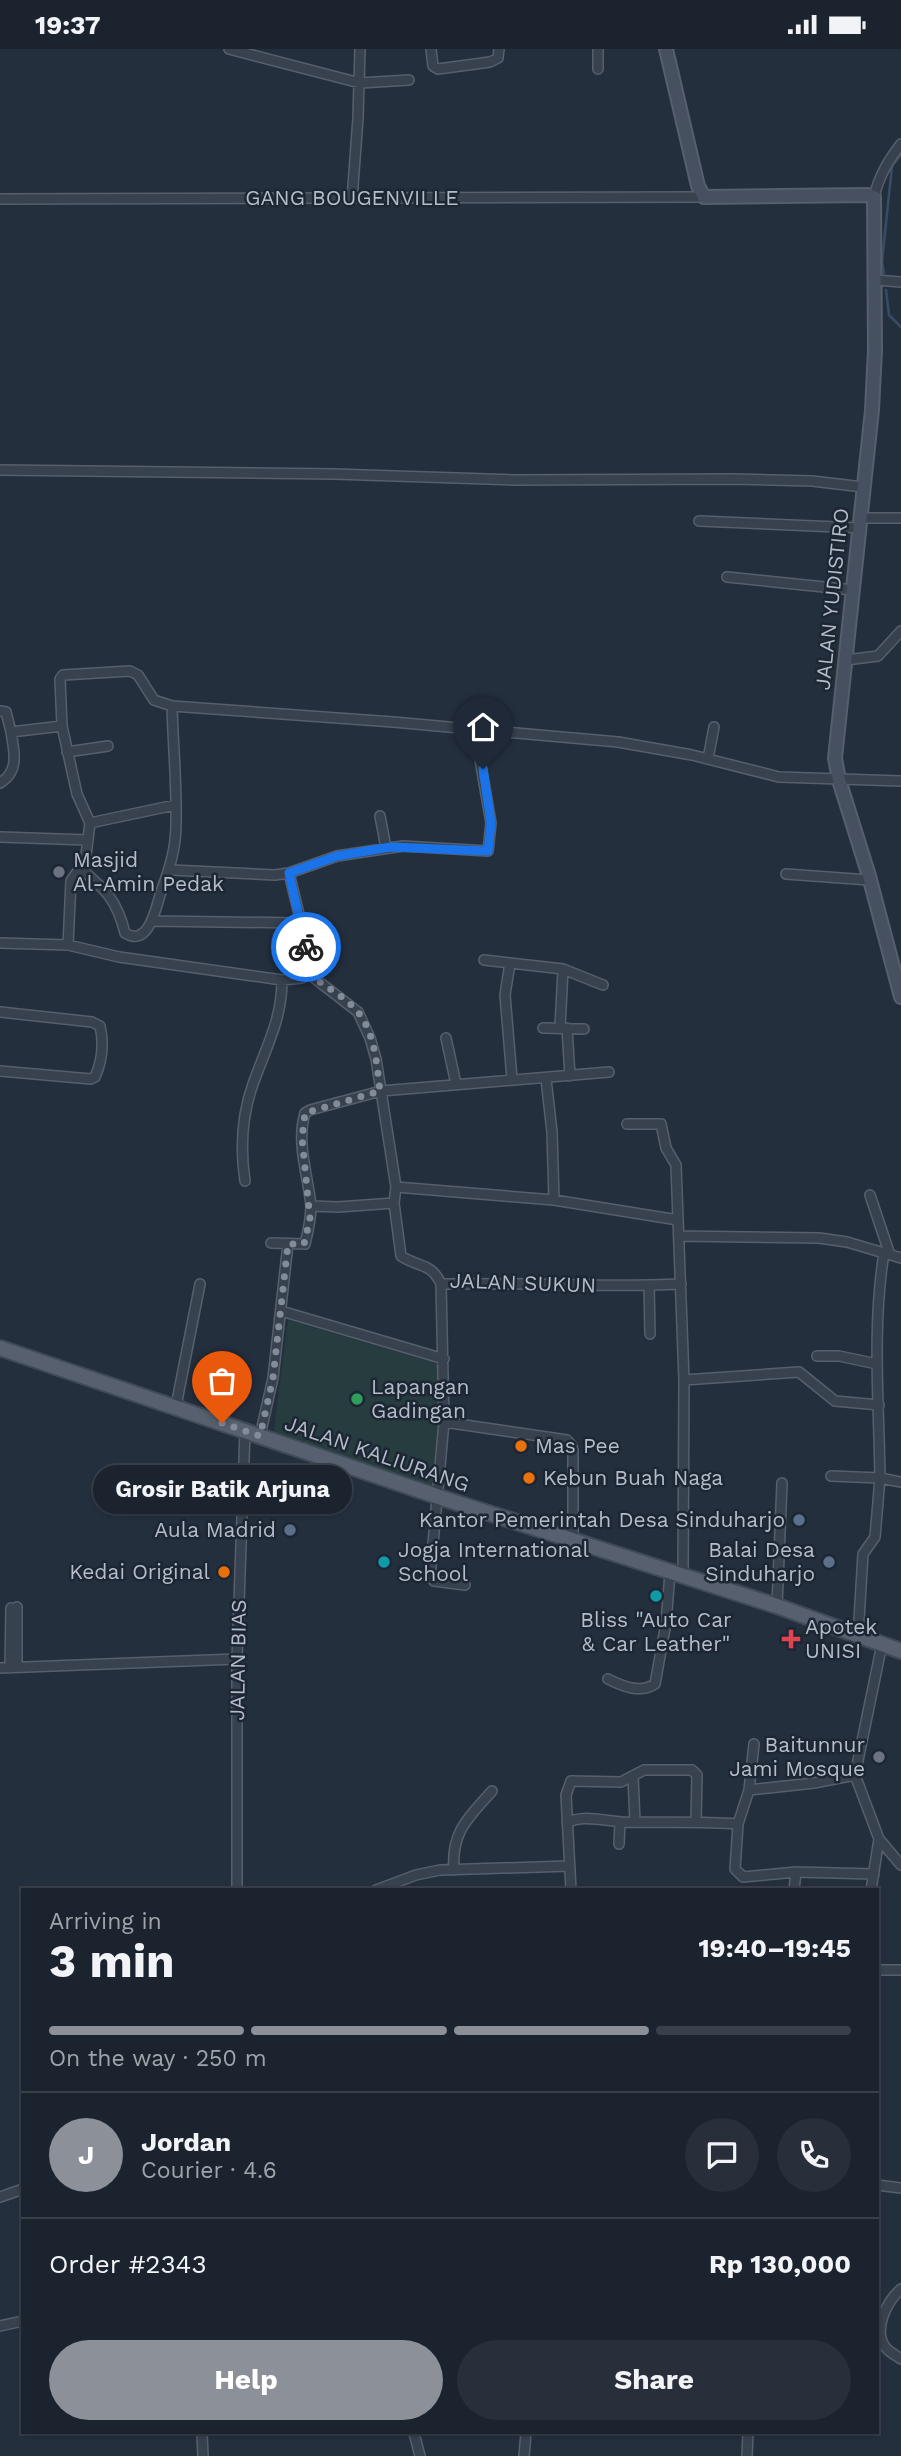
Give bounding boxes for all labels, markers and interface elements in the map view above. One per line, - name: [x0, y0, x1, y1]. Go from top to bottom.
- text: 19:37: [35, 10, 101, 40]
- street label: GANG BOUGENVILLE: [245, 185, 459, 210]
- street label: JALAN YUDISTIRO: [810, 507, 853, 691]
- pin: [453, 697, 513, 769]
- icon: home: [464, 708, 502, 746]
- place label: Masjid Al-Amin Pedak: [73, 847, 224, 896]
- marker: Masjid Al-Amin Pedak: [51, 864, 67, 880]
- courier: [271, 912, 341, 982]
- icon: bike: [287, 928, 325, 966]
- street label: JALAN SUKUN: [449, 1267, 597, 1298]
- pin: [192, 1351, 252, 1423]
- icon: bag: [203, 1362, 241, 1400]
- place label: Lapangan Gadingan: [371, 1374, 470, 1423]
- marker: Lapangan Gadingan: [349, 1391, 365, 1407]
- street label: JALAN KALIURANG: [281, 1410, 473, 1497]
- place label: Mas Pee: [535, 1433, 620, 1458]
- marker: Mas Pee: [513, 1438, 529, 1454]
- callout: Grosir Batik Arjuna: [92, 1465, 352, 1514]
- place label: Kebun Buah Naga: [543, 1465, 723, 1490]
- marker: Kebun Buah Naga: [521, 1470, 537, 1486]
- text: Grosir Batik Arjuna: [115, 1476, 330, 1503]
- place label: Kantor Pemerintah Desa Sinduharjo: [419, 1507, 785, 1532]
- marker: Kantor Pemerintah Desa Sinduharjo: [791, 1512, 807, 1528]
- place label: Aula Madrid: [154, 1517, 276, 1542]
- marker: Aula Madrid: [282, 1522, 298, 1538]
- place label: Jogja International School: [398, 1537, 589, 1586]
- place label: Balai Desa Sinduharjo: [705, 1537, 815, 1586]
- marker: Jogja International School: [376, 1554, 392, 1570]
- marker: Balai Desa Sinduharjo: [821, 1554, 837, 1570]
- place label: Kedai Original: [69, 1559, 211, 1584]
- marker: Kedai Original: [216, 1564, 232, 1580]
- marker: Bliss "Auto Car & Car Leather": [648, 1588, 664, 1604]
- street label: JALAN BIAS: [224, 1599, 251, 1721]
- place label: Bliss "Auto Car & Car Leather": [580, 1607, 732, 1656]
- place label: Apotek UNISI: [805, 1614, 877, 1663]
- marker: Apotek UNISI: [783, 1631, 799, 1647]
- place label: Baitunnur Jami Mosque: [729, 1732, 865, 1781]
- marker: Baitunnur Jami Mosque: [871, 1749, 887, 1765]
- text: Arriving in: [49, 1908, 162, 1935]
- text: 19:40–19:45: [698, 1933, 851, 1963]
- text: 3 min: [49, 1934, 175, 1988]
- text: On the way · 250 m: [49, 2045, 267, 2072]
- button: chat: [685, 2118, 759, 2192]
- button: phone: [777, 2118, 851, 2192]
- text: Jordan: [141, 2127, 231, 2157]
- text: J: [78, 2140, 94, 2170]
- text: Courier · 4.6: [141, 2157, 277, 2184]
- text: Order #2343: [49, 2249, 207, 2279]
- text: Rp 130,000: [709, 2249, 851, 2279]
- button: Help: [49, 2340, 443, 2420]
- button: Share: [457, 2340, 851, 2420]

